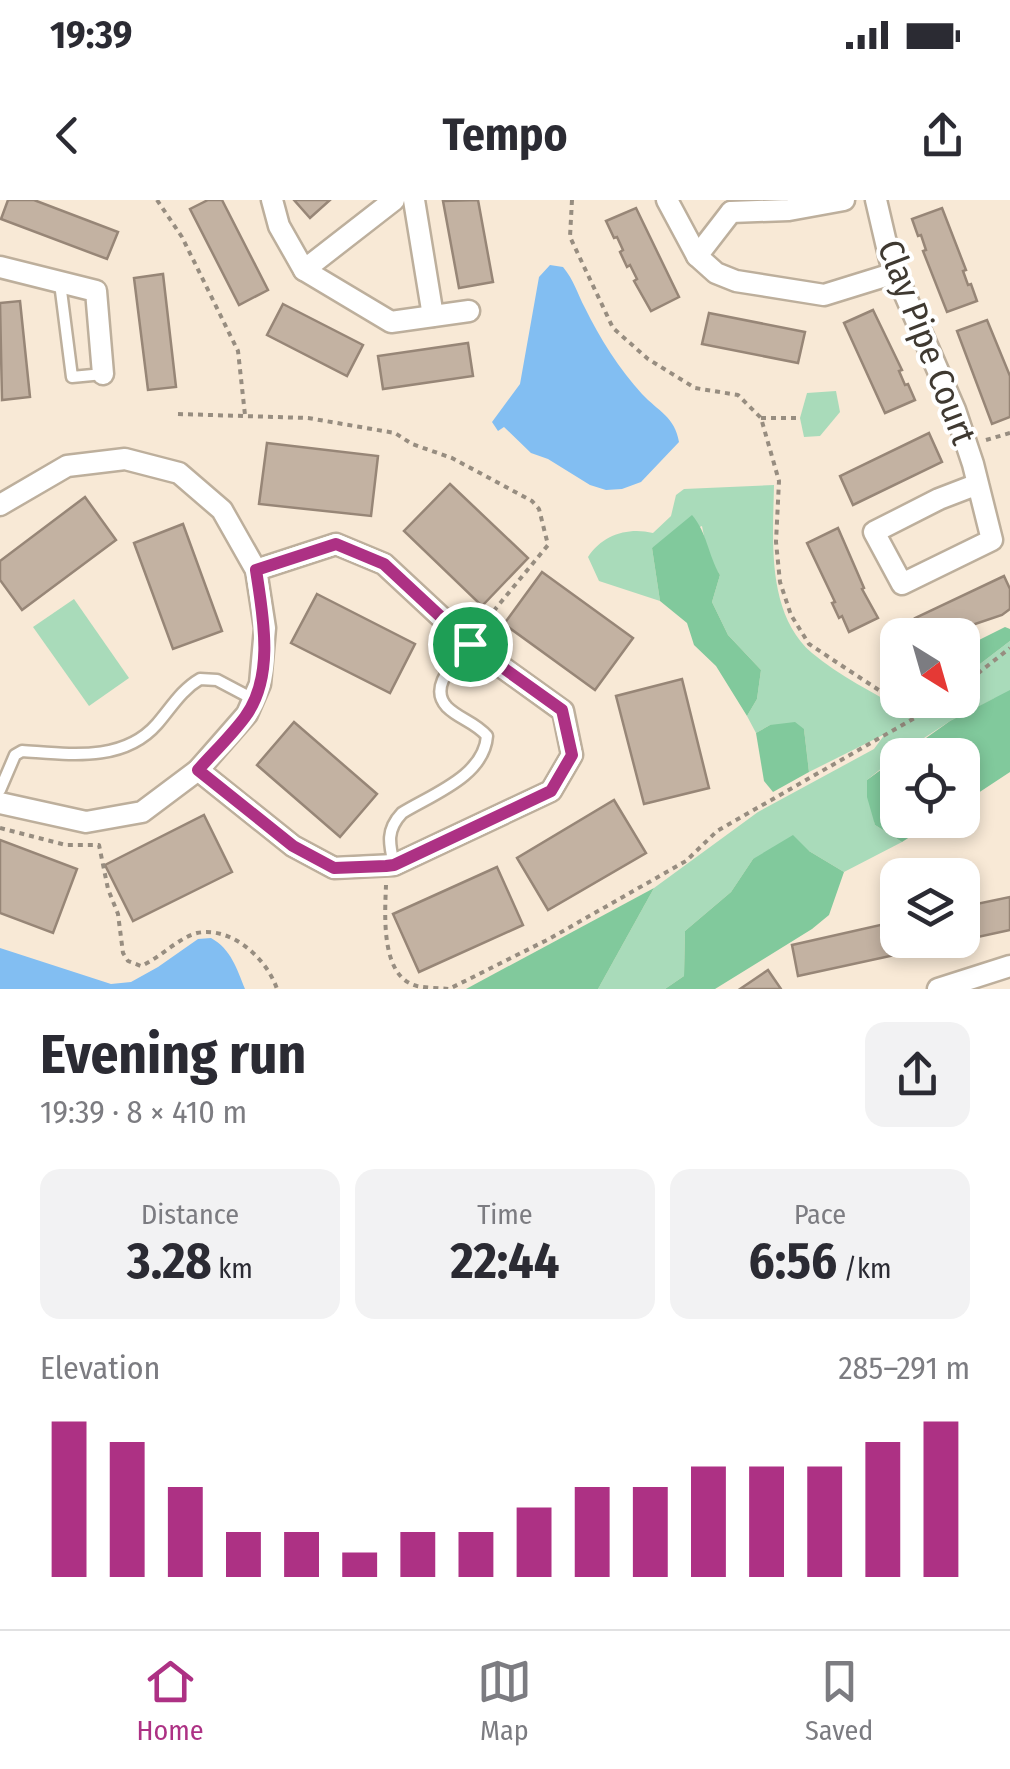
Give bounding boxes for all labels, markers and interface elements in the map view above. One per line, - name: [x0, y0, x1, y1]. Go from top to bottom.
- text: 19:39: [50, 12, 132, 58]
- icon: back: [40, 108, 95, 163]
- text: Tempo: [442, 108, 568, 162]
- icon: share: [915, 108, 970, 163]
- street label: Clay Pipe Court: [869, 234, 985, 451]
- pin: [428, 602, 513, 687]
- icon: arrive: [443, 617, 498, 672]
- north arrow: [880, 618, 980, 718]
- map controls: [880, 618, 980, 958]
- button: locate: [880, 738, 980, 838]
- button: layers: [880, 858, 980, 958]
- text: Evening run: [40, 1022, 306, 1088]
- button: share: [865, 1022, 970, 1127]
- text: 19:39 · 8 × 410 m: [40, 1093, 247, 1131]
- text: Distance: [141, 1198, 239, 1231]
- text: Time: [477, 1198, 533, 1231]
- text: Pace: [794, 1198, 846, 1231]
- text: 3.28: [127, 1231, 212, 1291]
- text: 22:44: [451, 1231, 559, 1291]
- text: 6:56: [749, 1231, 837, 1291]
- text: km: [212, 1252, 253, 1285]
- text: /km: [837, 1252, 891, 1285]
- text: Elevation: [40, 1349, 160, 1387]
- text: 285–291 m: [839, 1349, 970, 1387]
- tab: Home: [137, 1654, 204, 1747]
- tab: Map: [477, 1654, 532, 1747]
- tab: Saved: [805, 1654, 873, 1747]

